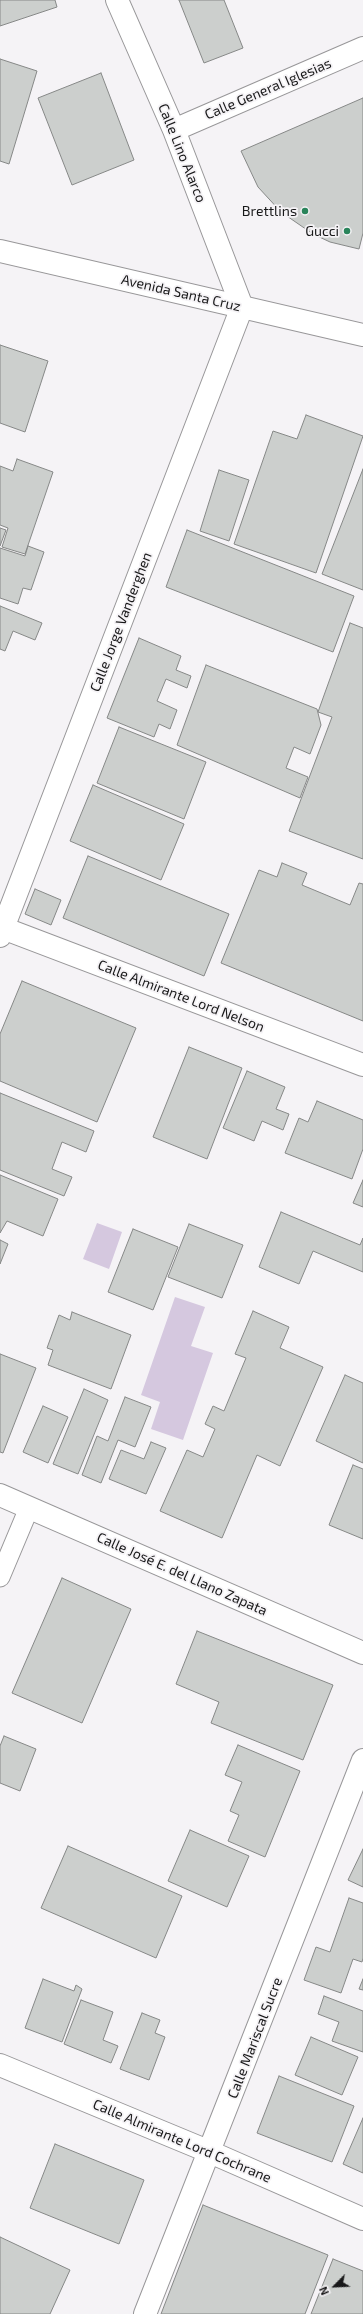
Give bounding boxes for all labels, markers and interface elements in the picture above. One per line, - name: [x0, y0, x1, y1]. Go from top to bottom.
- street label: Calle General Iglesias: [202, 55, 334, 123]
- street label: Calle Lino Alarco: [155, 101, 209, 205]
- place label: Brettlins: [242, 203, 297, 219]
- marker: Brettlins: [300, 206, 310, 216]
- place label: Gucci: [305, 223, 339, 239]
- marker: Gucci: [342, 226, 352, 236]
- street label: Avenida Santa Cruz: [120, 271, 242, 315]
- street label: Calle Jorge Vanderghen: [87, 550, 155, 694]
- street label: Calle Almirante Lord Nelson: [95, 956, 267, 1036]
- street label: Calle José E. del Llano Zapata: [94, 1529, 270, 1619]
- street label: Calle Mariscal Sucre: [224, 1975, 286, 2101]
- street label: Calle Almirante Lord Cochrane: [90, 2096, 274, 2186]
- north arrow: [315, 2266, 355, 2306]
- text: N: [316, 2285, 331, 2297]

